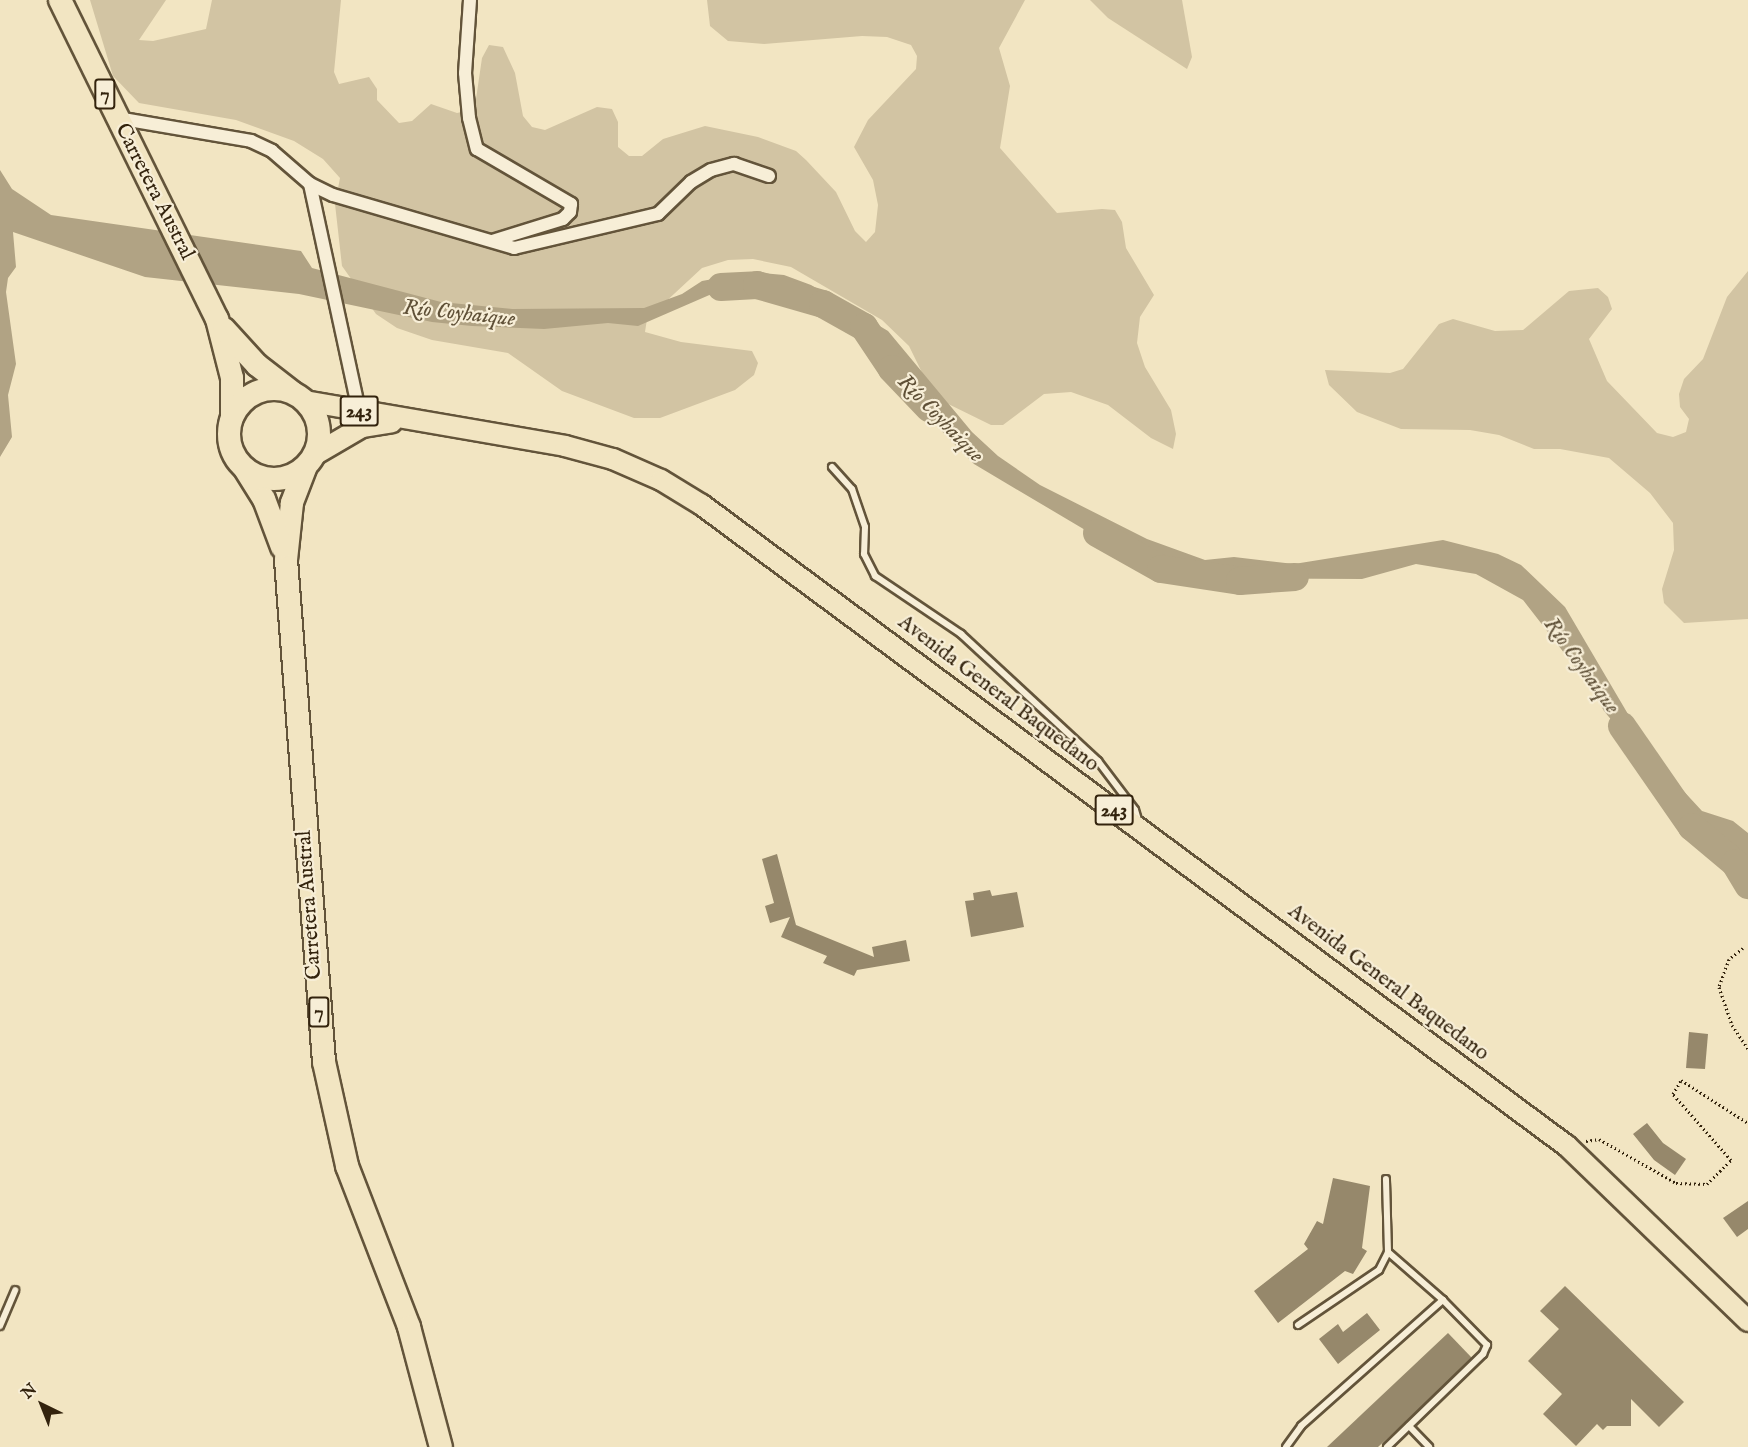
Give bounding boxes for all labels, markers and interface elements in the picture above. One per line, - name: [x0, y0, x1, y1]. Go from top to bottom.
- road number: 7: [93, 77, 117, 111]
- street label: Carretera Austral: [109, 120, 199, 264]
- water label: Río Coyhaique: [402, 295, 516, 333]
- water label: Río Coyhaique: [891, 369, 989, 469]
- road number: 243: [340, 394, 378, 428]
- street label: Avenida General Baquedano: [893, 610, 1103, 778]
- water label: Río Coyhaique: [1537, 613, 1625, 719]
- road number: 243: [1094, 793, 1134, 827]
- street label: Carretera Austral: [292, 830, 328, 980]
- street label: Avenida General Baquedano: [1283, 899, 1493, 1067]
- road number: 7: [307, 995, 331, 1029]
- north arrow: [12, 1375, 72, 1435]
- text: N: [18, 1380, 42, 1404]

